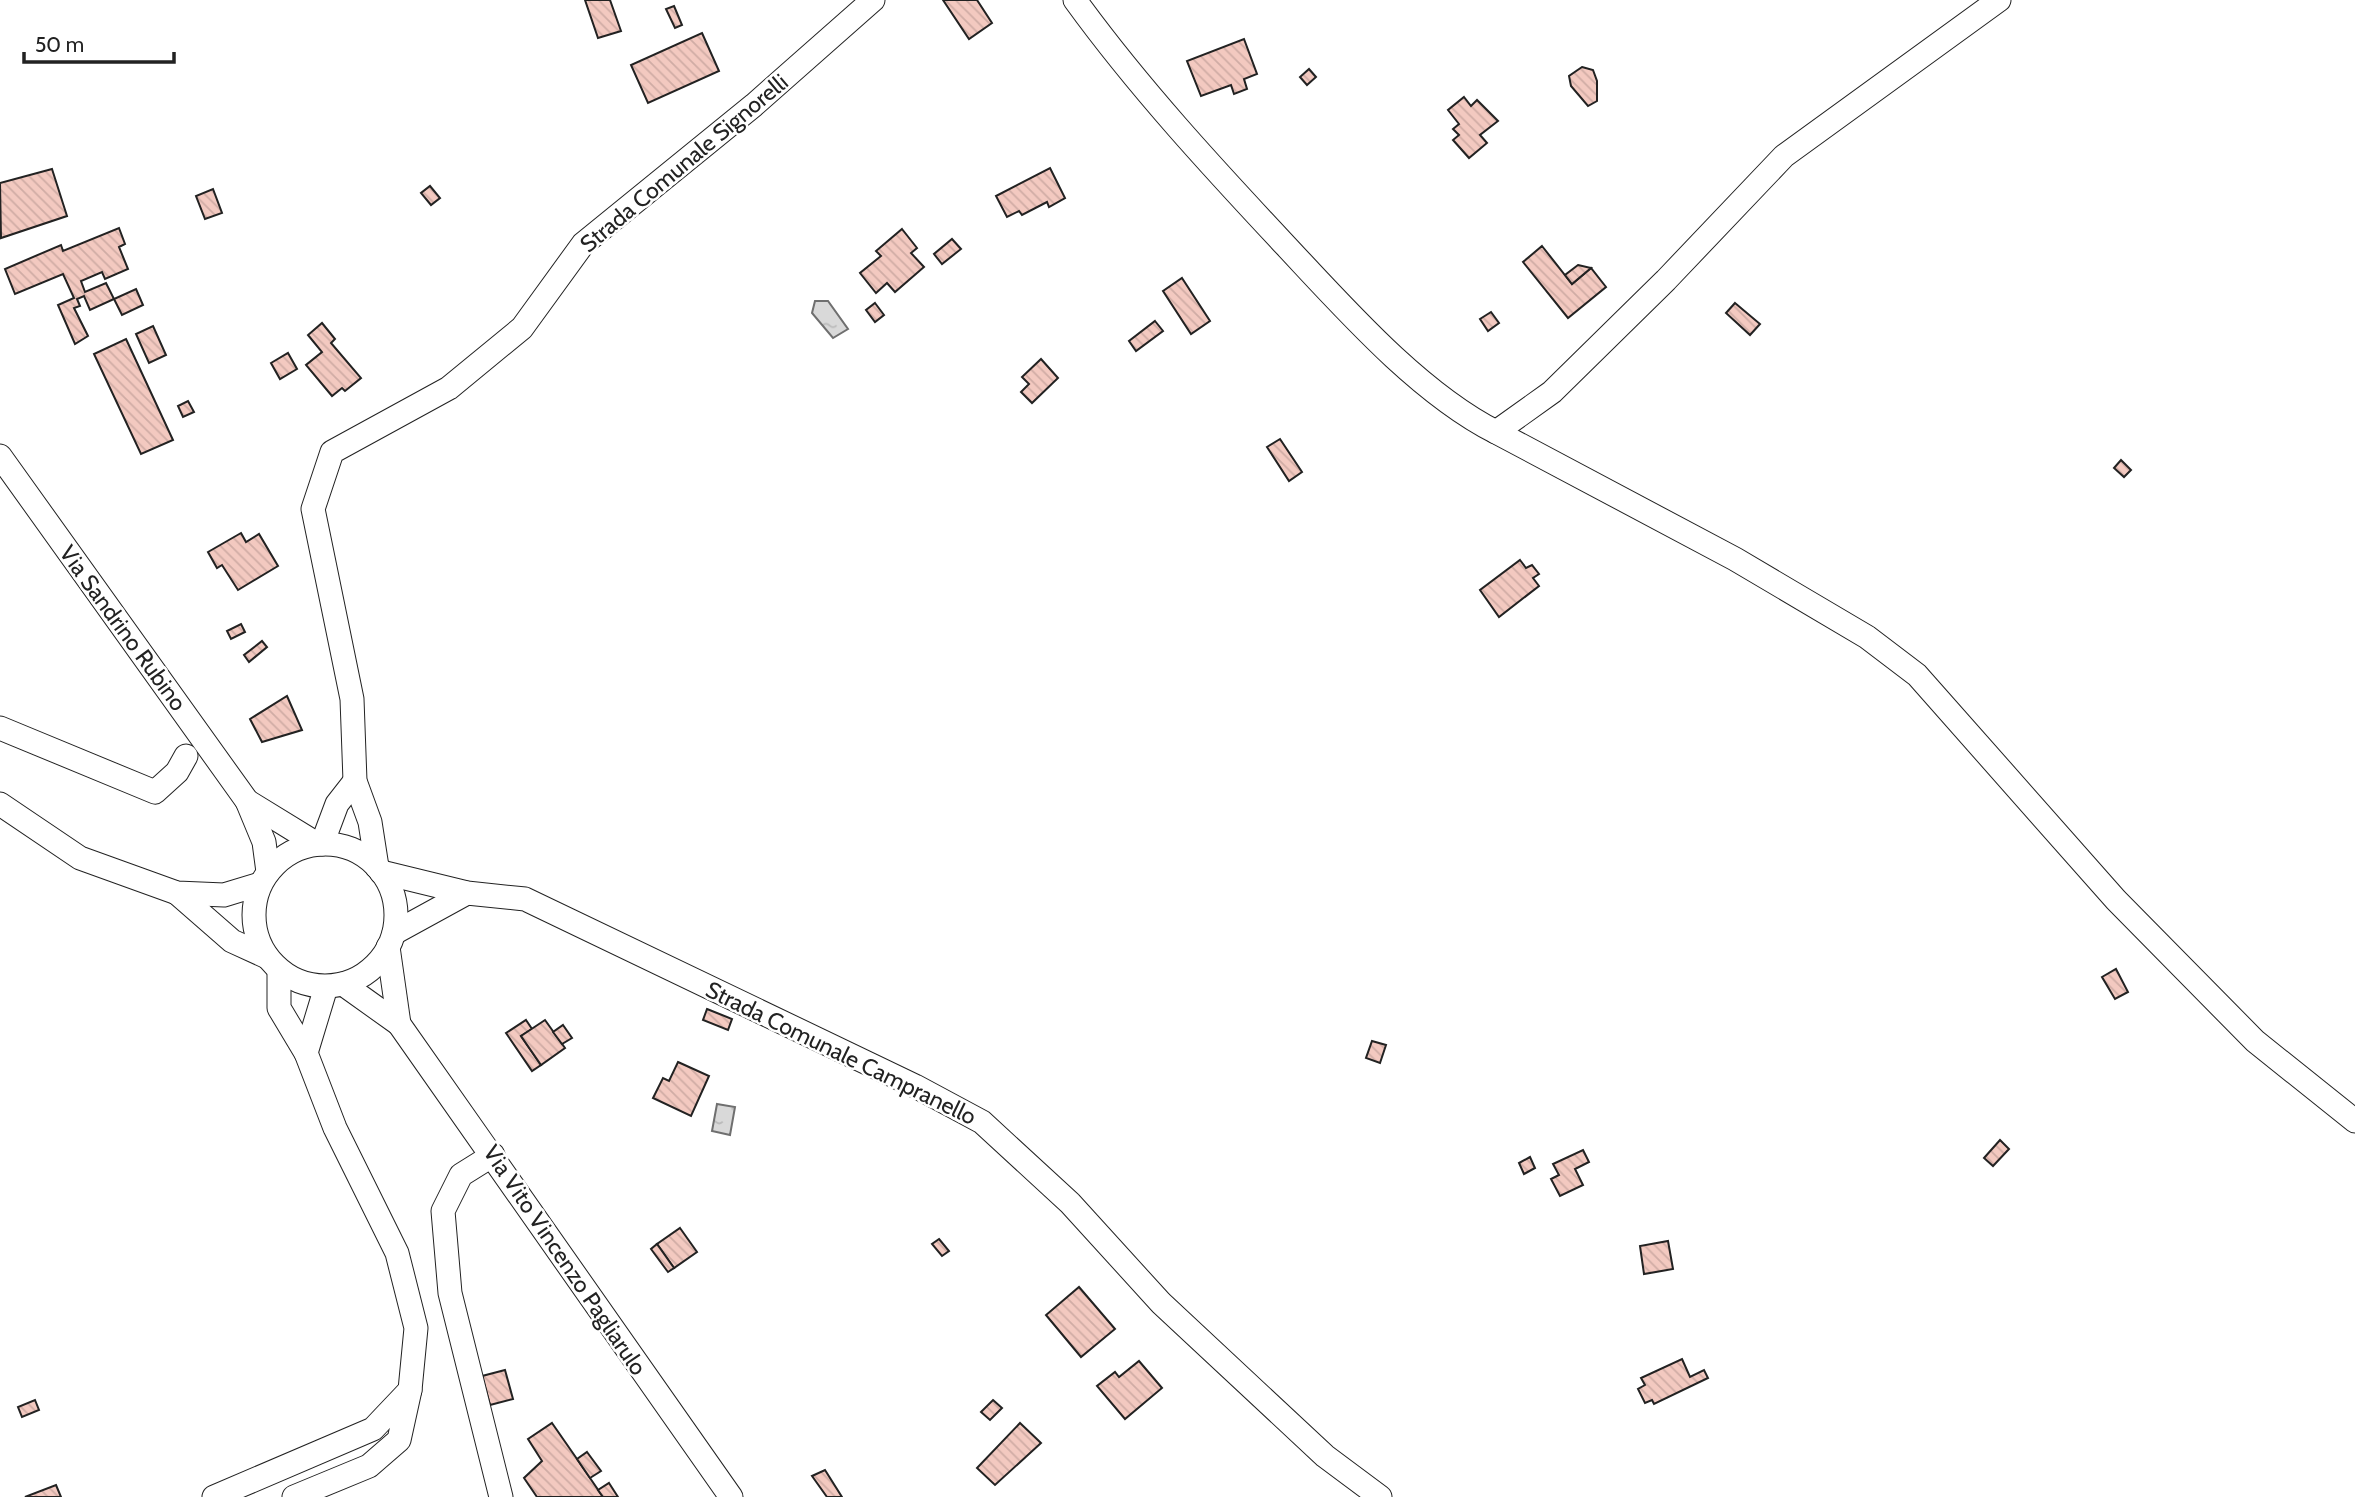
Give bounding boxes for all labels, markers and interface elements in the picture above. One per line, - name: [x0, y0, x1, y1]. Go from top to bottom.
- scale bar: [24, 21, 175, 65]
- text: 50 m: [35, 32, 84, 57]
- street label: Strada Comunale Signorelli: [574, 68, 794, 258]
- street label: Via Sandrino Rubino: [54, 540, 192, 716]
- street label: Strada Comunale Campranello: [701, 975, 981, 1131]
- street label: Via Vito Vincenzo Pagliarulo: [477, 1140, 653, 1380]

